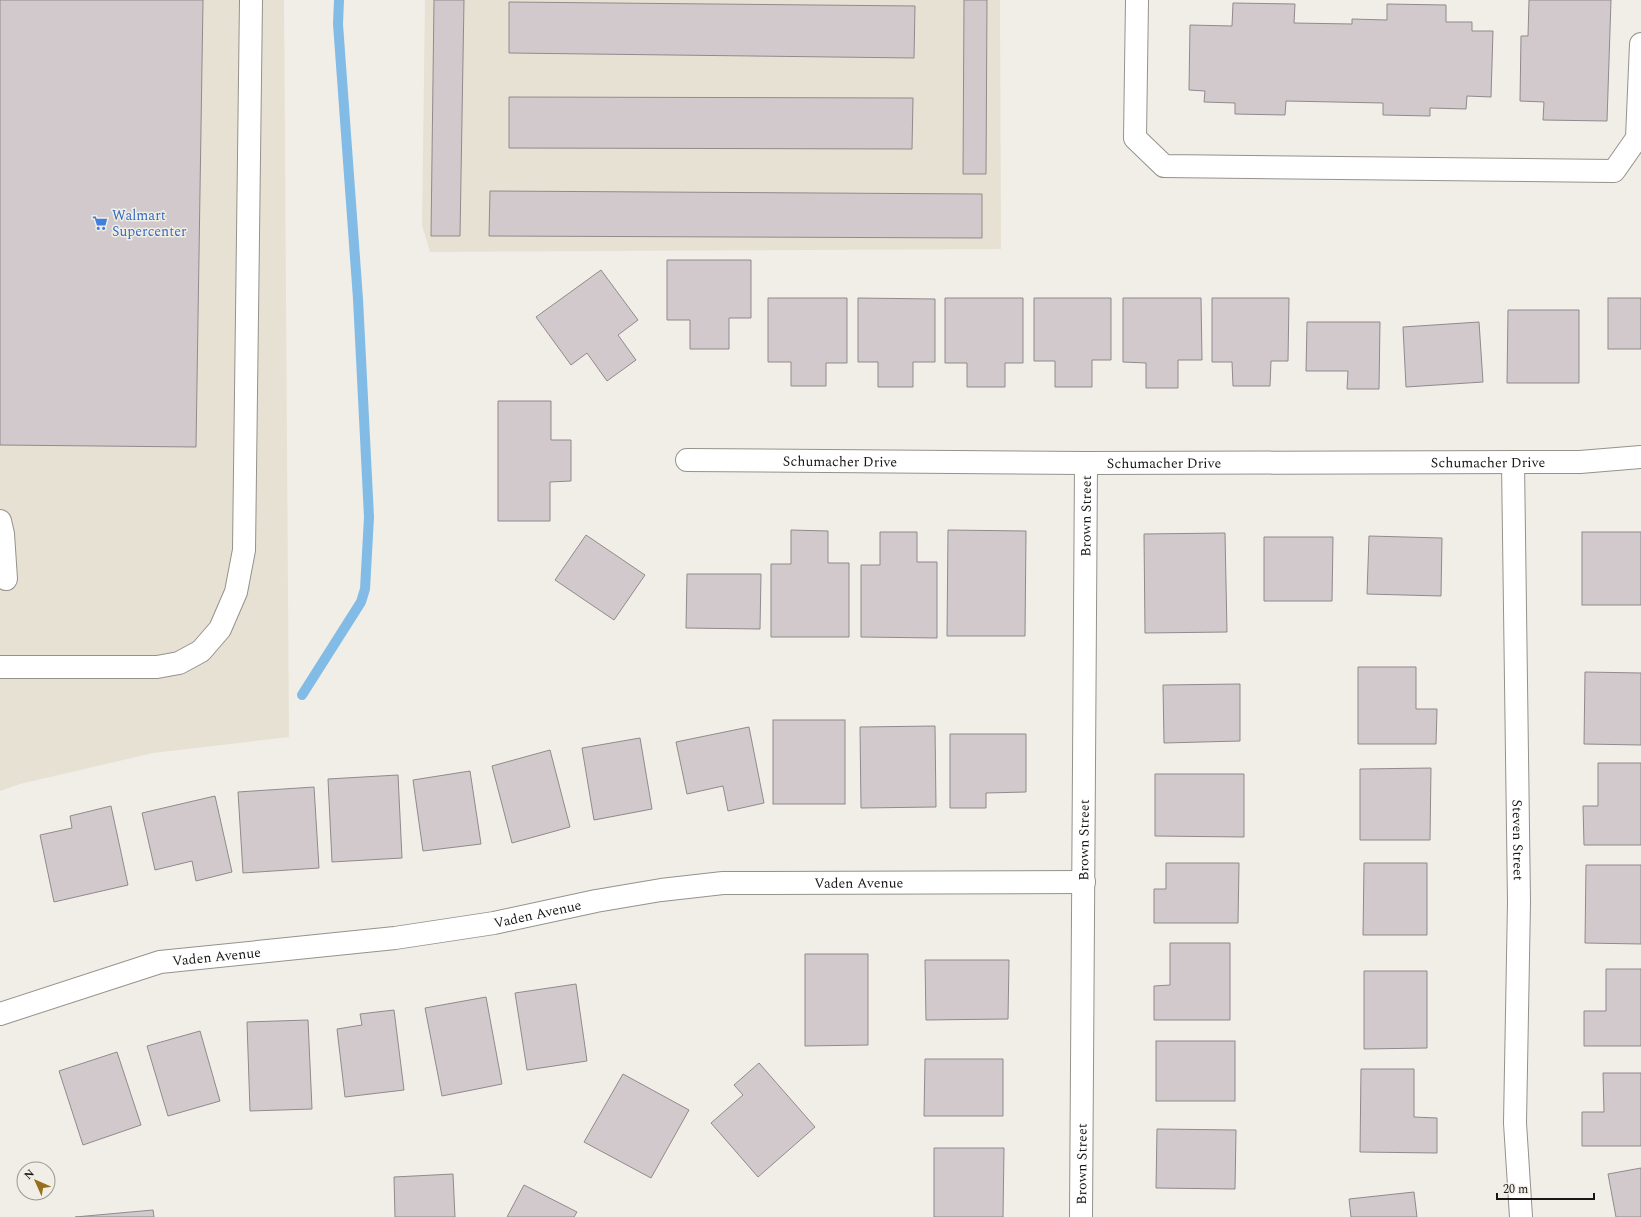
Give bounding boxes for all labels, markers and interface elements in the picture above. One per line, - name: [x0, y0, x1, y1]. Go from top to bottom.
- place label: Walmart Supercenter: [112, 205, 187, 242]
- supermarket icon: Walmart Supercenter: [91, 214, 109, 232]
- street label: Schumacher Drive: [783, 451, 897, 473]
- street label: Schumacher Drive: [1431, 452, 1545, 473]
- street label: Schumacher Drive: [1107, 453, 1221, 474]
- street label: Brown Street: [1075, 475, 1097, 557]
- street label: Brown Street: [1073, 799, 1095, 881]
- street label: Steven Street: [1507, 799, 1529, 881]
- street label: Vaden Avenue: [814, 873, 904, 894]
- street label: Vaden Avenue: [492, 894, 583, 934]
- street label: Vaden Avenue: [171, 942, 262, 972]
- street label: Brown Street: [1071, 1123, 1093, 1205]
- north arrow: [16, 1161, 56, 1201]
- text: N: [20, 1165, 38, 1183]
- scale bar: [1497, 1175, 1594, 1201]
- text: 20 m: [1503, 1180, 1528, 1199]

